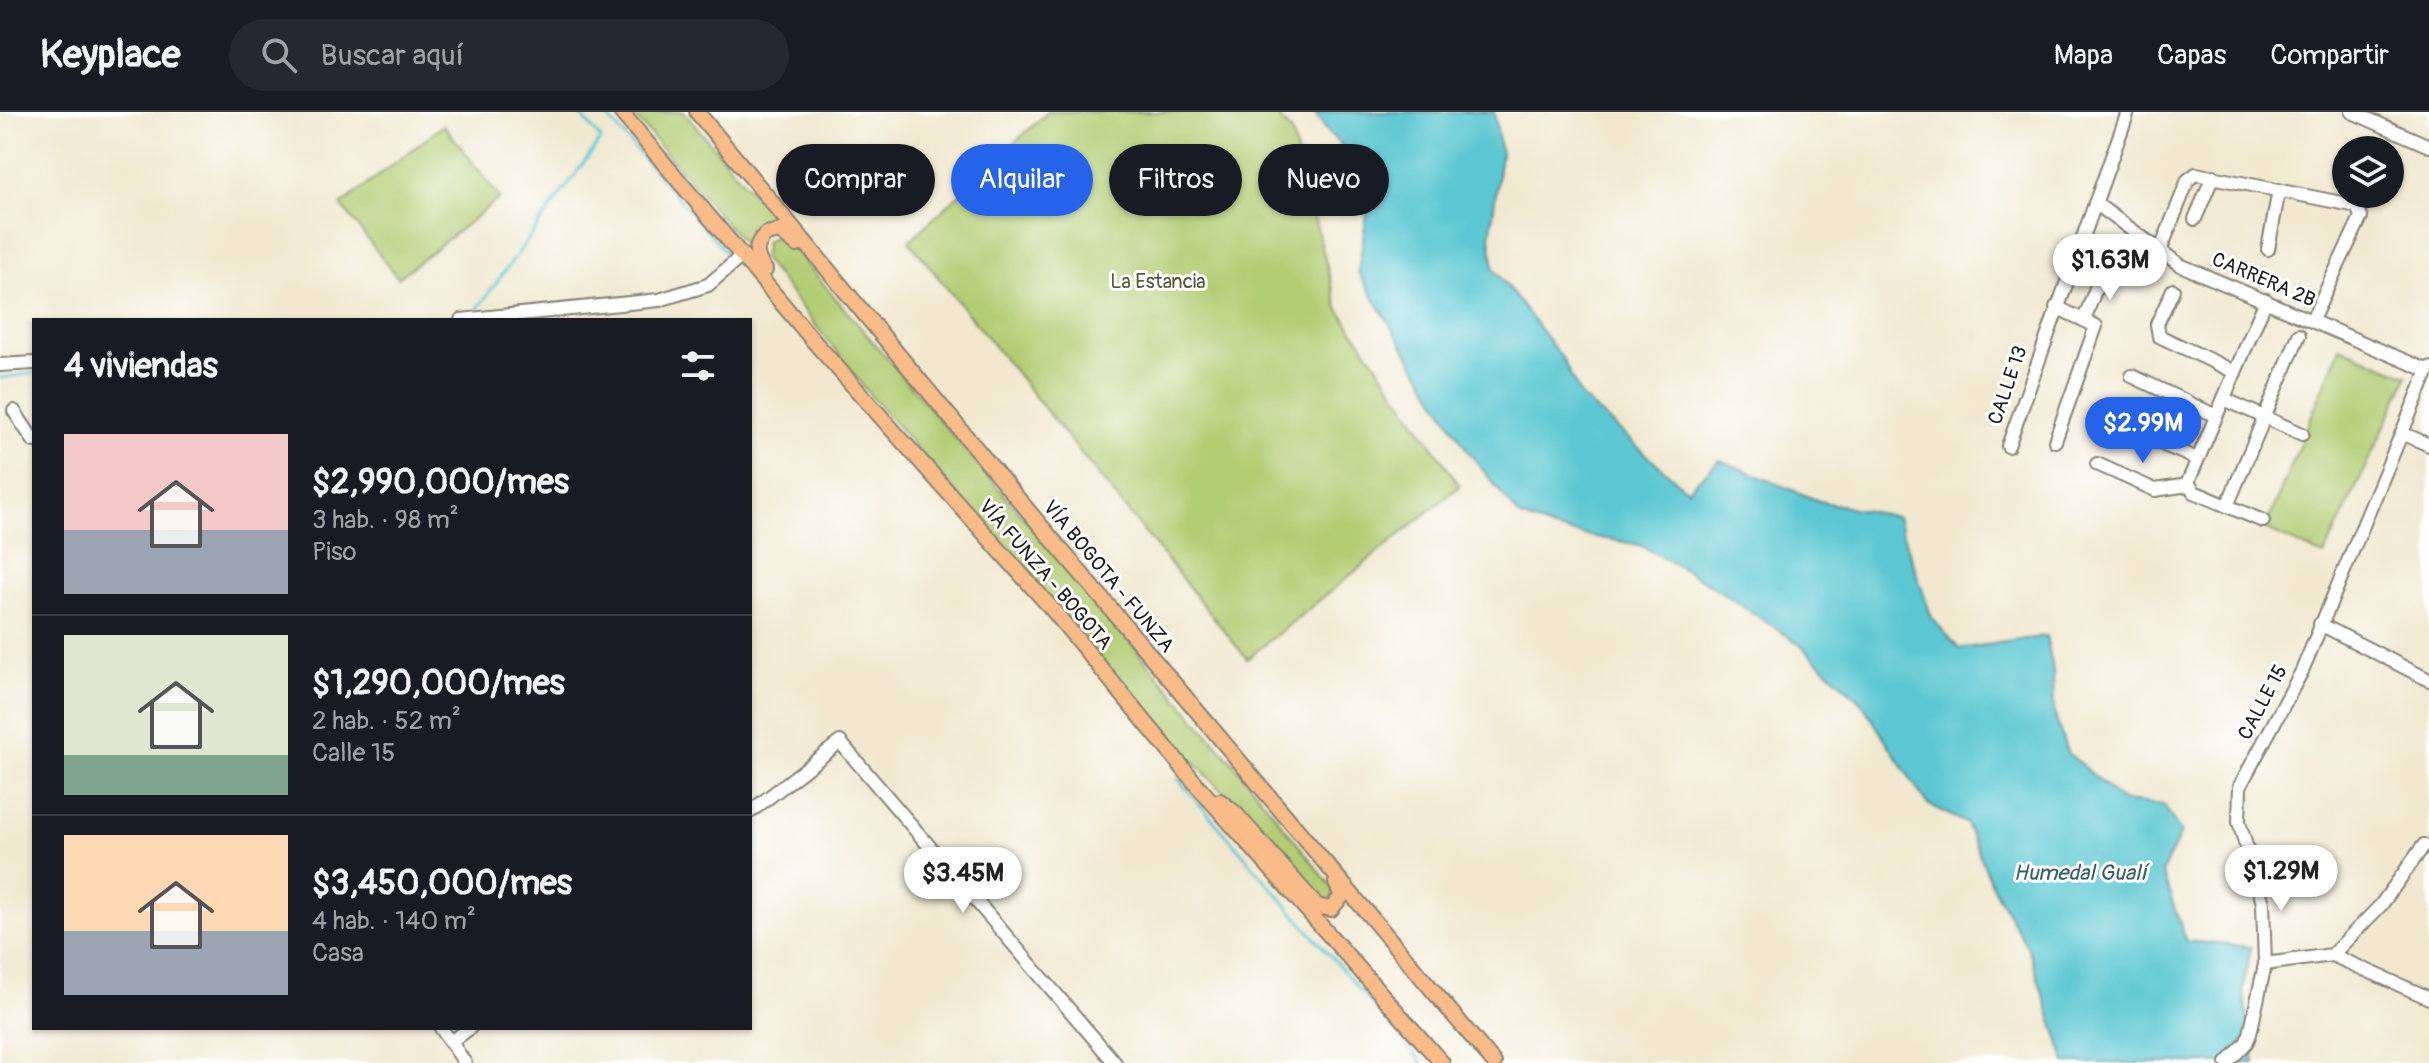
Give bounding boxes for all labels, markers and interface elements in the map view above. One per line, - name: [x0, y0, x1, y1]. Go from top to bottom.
- search box: [229, 19, 789, 91]
- text: Keyplace: [40, 31, 181, 79]
- icon: search: [257, 33, 301, 77]
- text: Buscar aquí: [321, 37, 464, 74]
- text: Mapa: [2054, 38, 2113, 73]
- text: Capas: [2157, 38, 2226, 73]
- text: Compartir: [2270, 38, 2389, 73]
- map controls: [2332, 136, 2404, 208]
- button: layers: [2332, 136, 2404, 208]
- chip: Comprar: [776, 144, 935, 216]
- chip: Alquilar: [951, 144, 1093, 216]
- chip: Filtros: [1109, 144, 1242, 216]
- chip: Nuevo: [1258, 144, 1389, 216]
- pin: $1.63M: [2045, 234, 2175, 302]
- text: $1.63M: [2071, 244, 2149, 276]
- street label: CARRERA 2B: [2208, 246, 2319, 313]
- park label: La Estancia: [1110, 269, 1206, 294]
- street label: CALLE 13: [1982, 343, 2033, 428]
- icon: filters: [676, 344, 720, 388]
- text: 4 viviendas: [64, 345, 218, 388]
- pin: $2.99M: [2078, 397, 2208, 465]
- text: $2.99M: [2103, 407, 2183, 439]
- text: $2,990,000/mes: [312, 461, 569, 504]
- icon: home: [128, 466, 224, 562]
- street label: VÍA FUNZA - BOGOTA: [974, 494, 1118, 655]
- street label: VÍA BOGOTA - FUNZA: [1038, 495, 1180, 658]
- text: 3 hab. · 98 m²: [312, 504, 459, 536]
- text: Piso: [312, 536, 357, 568]
- street label: CALLE 15: [2232, 660, 2293, 744]
- text: $1,290,000/mes: [312, 662, 565, 705]
- icon: home: [128, 667, 224, 763]
- text: 2 hab. · 52 m²: [312, 705, 461, 737]
- text: Calle 15: [312, 737, 395, 769]
- pin: $1.29M: [2216, 845, 2346, 913]
- pin: $3.45M: [898, 847, 1028, 915]
- text: $1.29M: [2243, 855, 2319, 887]
- text: $3.45M: [922, 857, 1004, 889]
- water label: Humedal Gualí: [2013, 859, 2150, 887]
- text: $3,450,000/mes: [312, 862, 572, 905]
- icon: home: [128, 867, 224, 963]
- text: 4 hab. · 140 m²: [312, 905, 476, 937]
- text: Casa: [312, 937, 364, 969]

